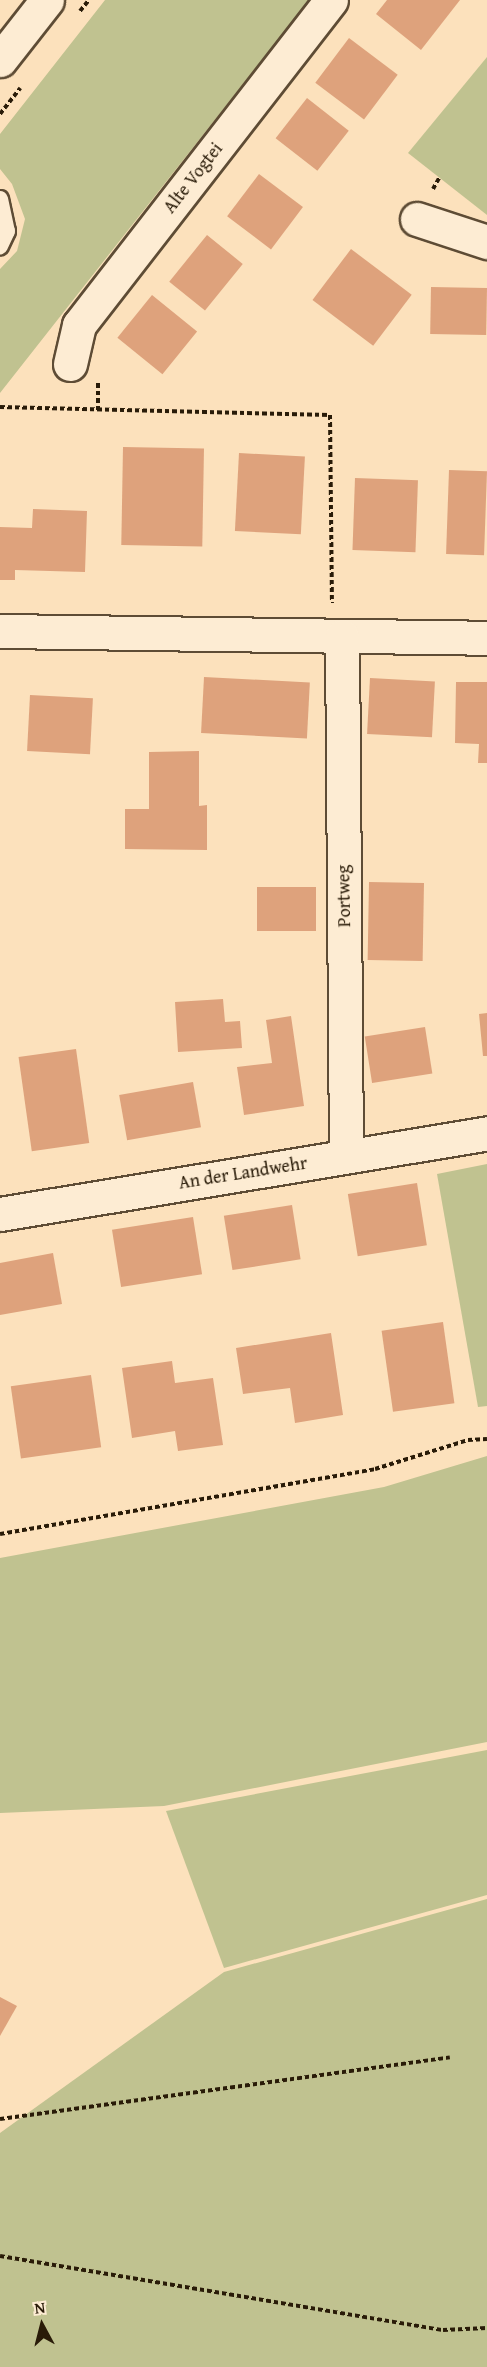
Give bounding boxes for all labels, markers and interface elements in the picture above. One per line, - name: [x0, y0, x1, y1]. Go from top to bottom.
- street label: Alte Vogtei: [159, 138, 227, 218]
- street label: Portweg: [333, 865, 355, 927]
- street label: An der Landwehr: [177, 1152, 309, 1194]
- north arrow: [12, 2295, 72, 2355]
- text: N: [33, 2295, 47, 2320]

